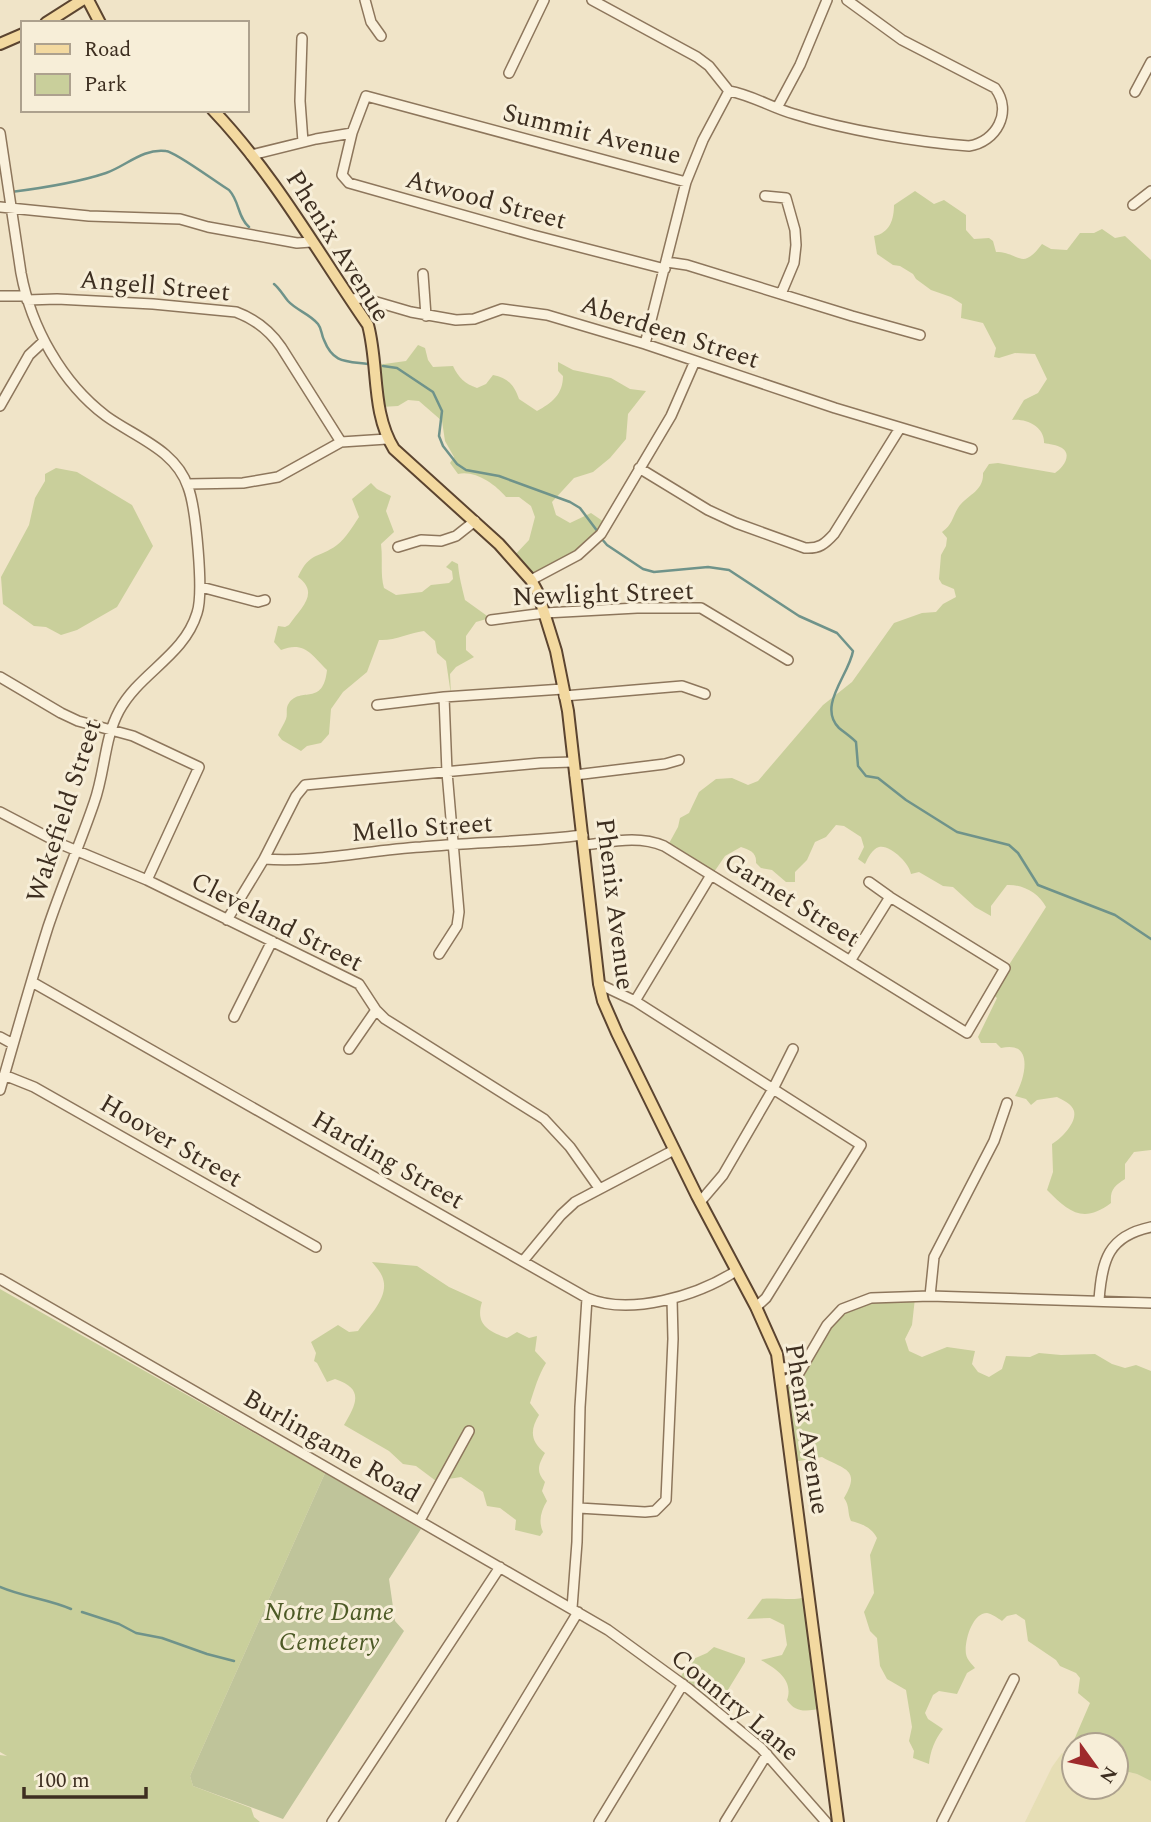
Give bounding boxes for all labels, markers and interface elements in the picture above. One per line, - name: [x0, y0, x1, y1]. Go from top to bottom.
- legend: [21, 21, 248, 112]
- text: Road: [84, 34, 131, 66]
- text: Park: [84, 69, 128, 101]
- street label: Summit Avenue: [499, 92, 685, 176]
- street label: Atwood Street: [401, 159, 571, 241]
- street label: Phenix Avenue: [275, 162, 401, 330]
- street label: Angell Street: [78, 259, 232, 313]
- street label: Aberdeen Street: [575, 284, 765, 380]
- street label: Newlight Street: [511, 571, 695, 617]
- street label: Wakefield Street: [16, 714, 112, 908]
- street label: Mello Street: [350, 803, 494, 853]
- street label: Phenix Avenue: [585, 816, 645, 992]
- street label: Garnet Street: [716, 842, 868, 958]
- street label: Cleveland Street: [184, 861, 370, 983]
- street label: Hoover Street: [92, 1084, 250, 1198]
- street label: Harding Street: [304, 1100, 472, 1220]
- street label: Phenix Avenue: [774, 1341, 840, 1517]
- street label: Burlingame Road: [236, 1379, 428, 1513]
- park label: Notre Dame Cemetery: [264, 1592, 394, 1662]
- street label: Country Lane: [662, 1639, 808, 1771]
- north arrow: [1060, 1731, 1130, 1801]
- scale bar: [24, 1756, 147, 1800]
- text: N: [1092, 1760, 1124, 1789]
- text: 100 m: [35, 1765, 90, 1797]

